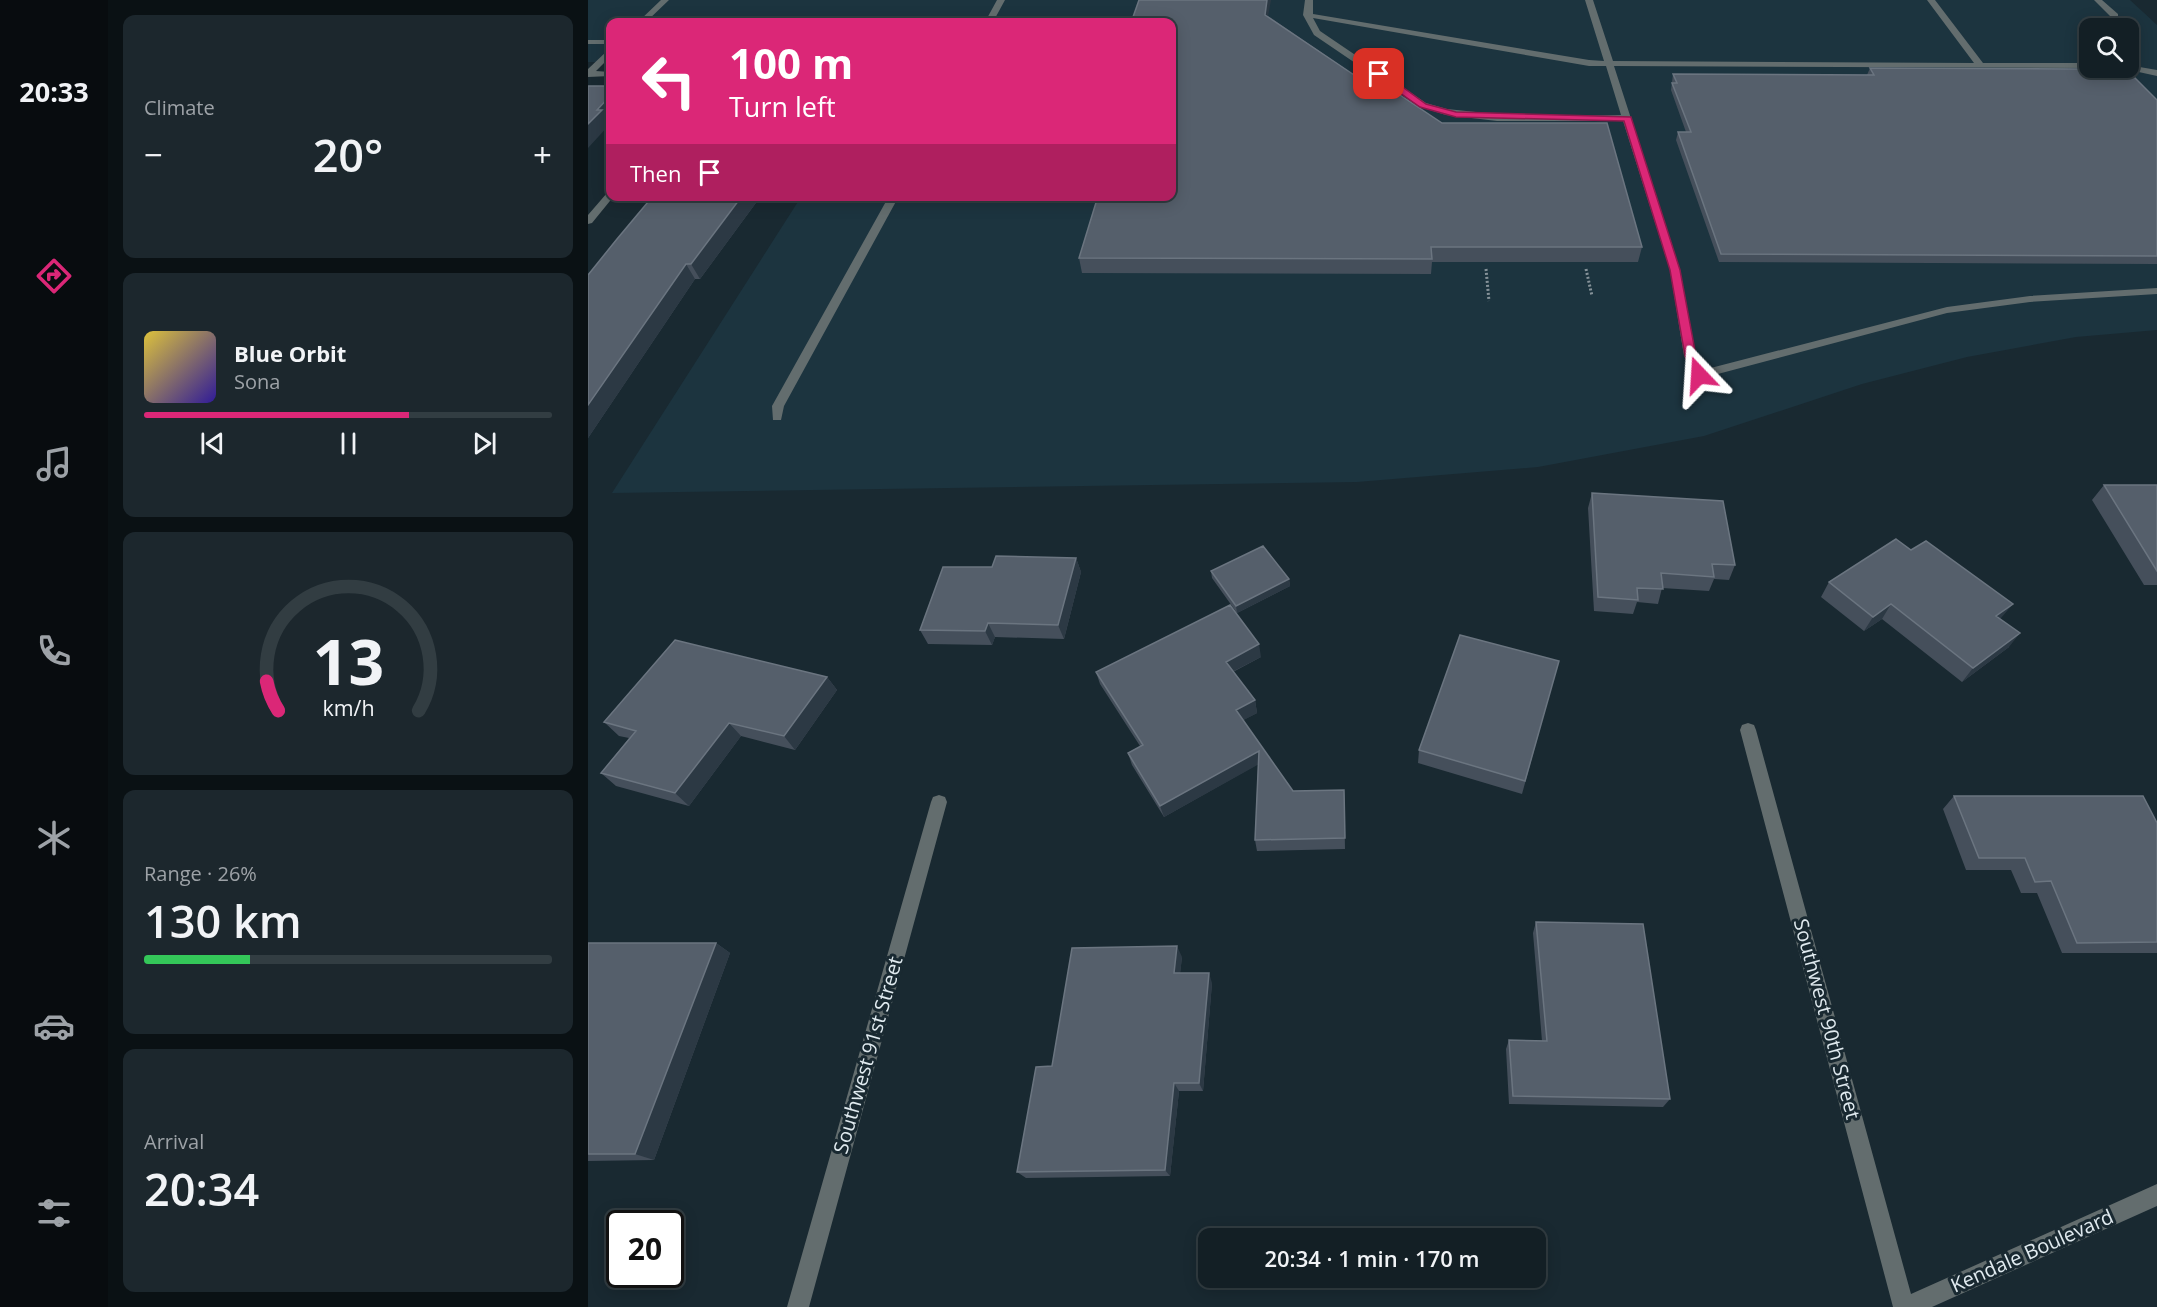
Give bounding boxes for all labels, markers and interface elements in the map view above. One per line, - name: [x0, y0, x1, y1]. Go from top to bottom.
- map controls: [2079, 18, 2139, 78]
- button: search: [2079, 18, 2139, 78]
- text: 100 m: [729, 34, 853, 91]
- icon: left: [630, 42, 708, 120]
- pin: [1353, 48, 1404, 99]
- icon: arrive: [1362, 57, 1395, 90]
- text: 20:33: [19, 73, 89, 110]
- text: Turn left: [729, 88, 836, 125]
- text: Climate: [144, 94, 215, 121]
- text: 20°: [313, 124, 383, 185]
- text: −: [144, 132, 163, 177]
- text: +: [533, 132, 552, 177]
- icon: arrive: [693, 156, 726, 189]
- text: Then: [630, 158, 681, 188]
- icon: directions: [33, 255, 75, 297]
- text: Blue Orbit: [234, 338, 346, 368]
- position arrow: [1667, 343, 1731, 407]
- text: Sona: [234, 368, 280, 395]
- icon: previous: [196, 427, 229, 460]
- icon: pause: [332, 427, 365, 460]
- icon: next: [468, 427, 501, 460]
- icon: music: [33, 443, 75, 485]
- text: 13: [312, 618, 384, 703]
- icon: phone: [33, 630, 75, 672]
- text: km/h: [322, 693, 374, 722]
- icon: climate: [33, 817, 75, 859]
- text: Range · 26%: [144, 860, 257, 887]
- text: 130 km: [144, 890, 302, 951]
- street label: Southwest 90th Street: [1788, 916, 1867, 1122]
- street label: Southwest 91st Street: [826, 953, 909, 1157]
- icon: car: [33, 1005, 75, 1047]
- text: Arrival: [144, 1128, 204, 1155]
- text: 20:34: [144, 1158, 259, 1219]
- icon: filters: [33, 1192, 75, 1234]
- street label: Kendale Boulevard: [1946, 1203, 2117, 1299]
- speed limit sign: 20: [606, 1210, 684, 1288]
- text: 20:34 · 1 min · 170 m: [1264, 1243, 1480, 1273]

